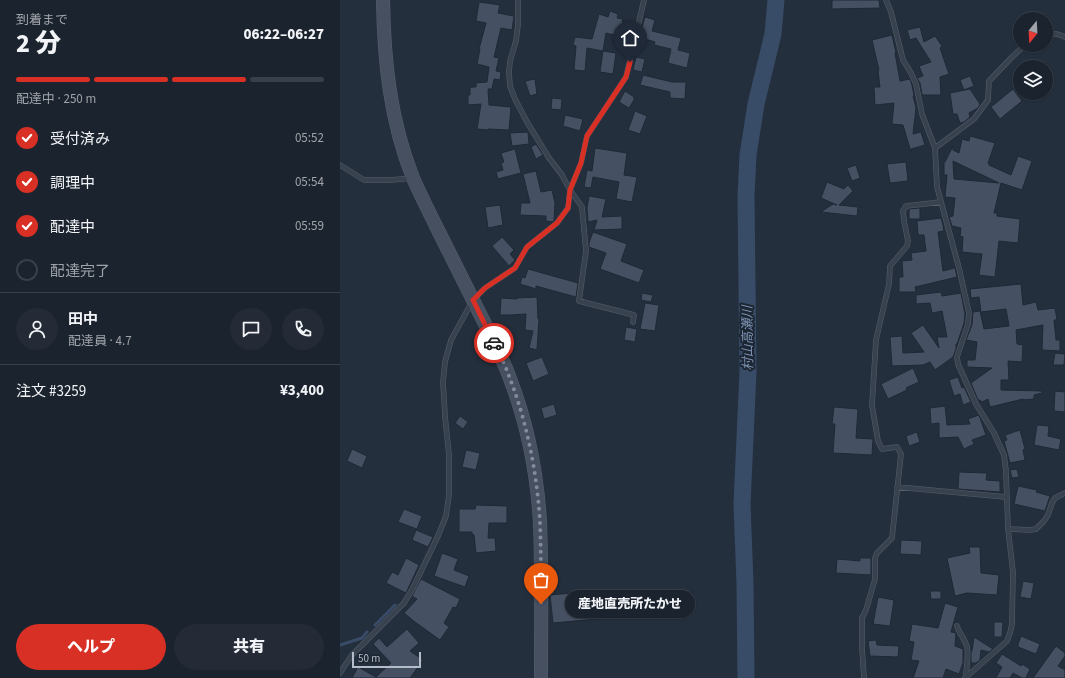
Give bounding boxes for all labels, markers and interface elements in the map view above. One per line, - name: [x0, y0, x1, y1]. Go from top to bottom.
- text: 到着まで: [16, 11, 68, 29]
- north arrow: [1013, 12, 1053, 52]
- map controls: [1013, 12, 1053, 100]
- pin: [613, 21, 647, 62]
- text: 06:22–06:27: [243, 24, 324, 45]
- text: 2 分: [16, 25, 61, 62]
- icon: home: [619, 27, 641, 49]
- button: layers: [1013, 60, 1053, 100]
- text: 配達中 · 250 m: [16, 90, 96, 108]
- icon: check: [16, 127, 38, 149]
- text: 受付済み: [50, 129, 110, 150]
- text: 05:52: [295, 129, 324, 147]
- icon: check: [16, 171, 38, 193]
- text: 調理中: [50, 173, 95, 194]
- text: 05:54: [295, 173, 324, 191]
- icon: check: [16, 215, 38, 237]
- text: 配達中: [50, 217, 95, 238]
- text: 05:59: [295, 217, 324, 235]
- text: 配達完了: [50, 261, 110, 282]
- water label: 村山高瀬川: [738, 303, 758, 371]
- button: person: [16, 308, 58, 350]
- button: chat: [230, 308, 272, 350]
- button: phone: [282, 308, 324, 350]
- text: 田中: [68, 309, 98, 330]
- courier: [474, 323, 514, 363]
- text: 配達員 · 4.7: [68, 332, 132, 350]
- icon: car: [483, 332, 505, 354]
- text: ¥3,400: [280, 380, 324, 401]
- text: 注文 #3259: [16, 381, 86, 402]
- pin: [524, 563, 558, 604]
- icon: bag: [530, 569, 552, 591]
- callout: 産地直売所たかせ: [565, 590, 695, 618]
- text: 産地直売所たかせ: [578, 595, 682, 613]
- button: ヘルプ: [16, 624, 166, 670]
- button: 共有: [174, 624, 324, 670]
- scale bar: [352, 650, 421, 669]
- text: 50 m: [358, 651, 380, 666]

